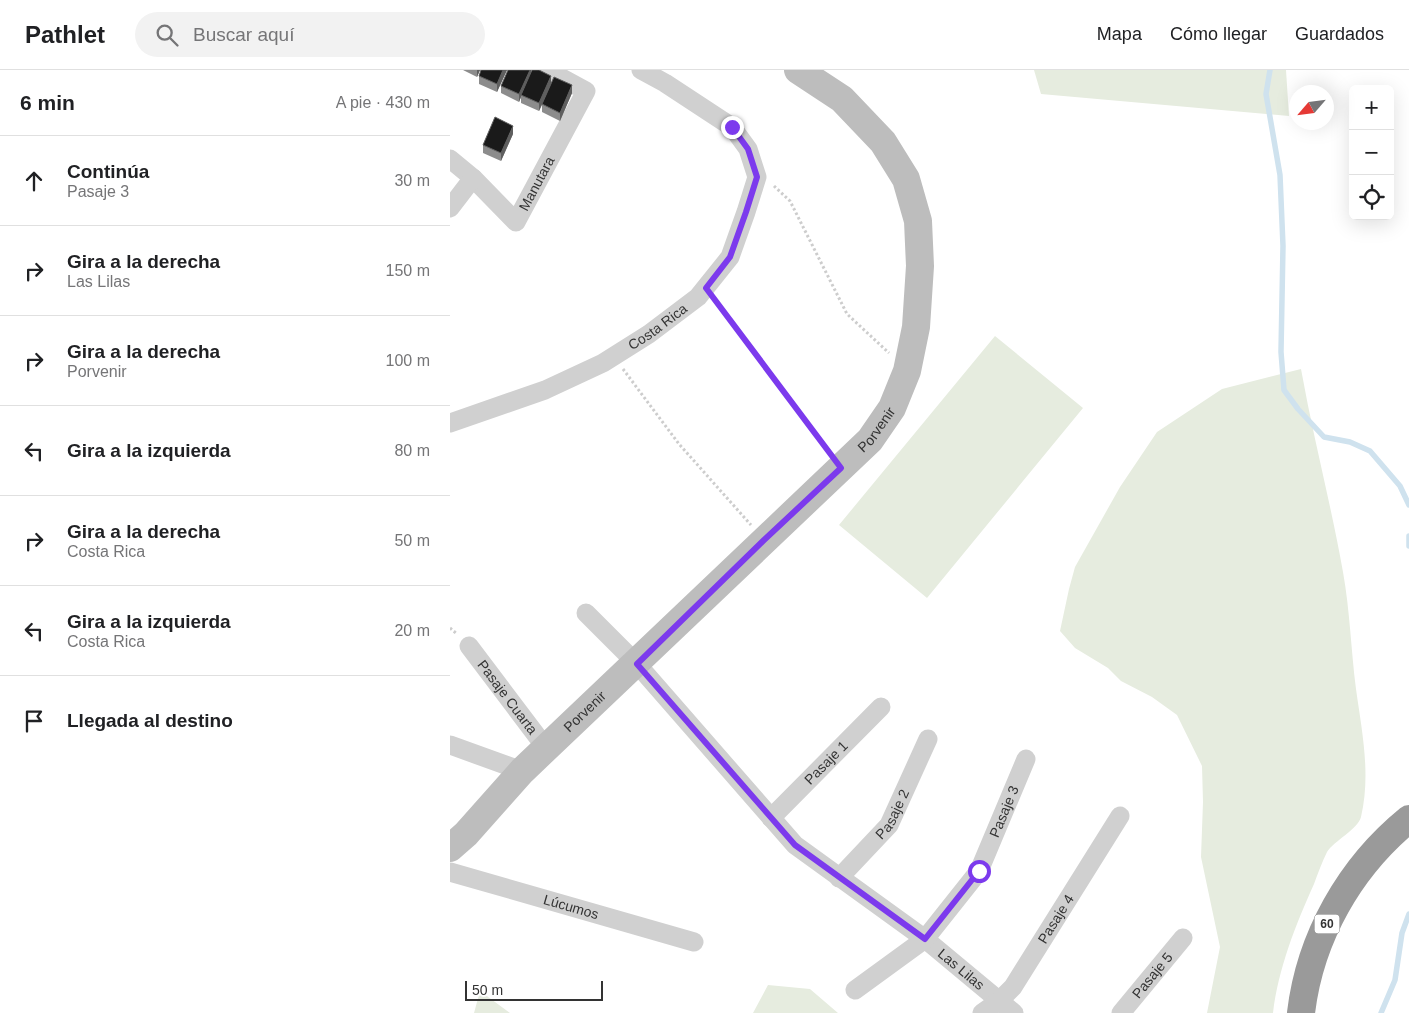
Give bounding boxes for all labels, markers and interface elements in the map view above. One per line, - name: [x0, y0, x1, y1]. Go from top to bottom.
- search box: [135, 12, 485, 57]
- text: Pathlet: [25, 21, 105, 48]
- icon: search: [153, 21, 181, 49]
- text: Buscar aquí: [193, 24, 294, 45]
- text: Mapa: [1097, 24, 1142, 44]
- text: Cómo llegar: [1170, 24, 1267, 44]
- text: Guardados: [1295, 24, 1384, 44]
- north arrow: [1289, 85, 1334, 130]
- map controls: [1349, 85, 1394, 220]
- button: +: [1349, 85, 1394, 130]
- text: 6 min: [20, 91, 75, 114]
- text: A pie · 430 m: [336, 94, 430, 111]
- route end: [721, 116, 744, 139]
- button: −: [1349, 130, 1394, 175]
- street label: Manutara: [516, 153, 558, 213]
- text: Continúa: [67, 161, 149, 182]
- icon: ahead: [20, 167, 48, 195]
- text: 30 m: [394, 172, 430, 189]
- button: locate: [1349, 175, 1394, 220]
- text: Pasaje 3: [67, 183, 129, 200]
- text: Gira a la derecha: [67, 251, 220, 272]
- icon: right: [20, 257, 48, 285]
- text: 150 m: [386, 262, 430, 279]
- text: Las Lilas: [67, 273, 130, 290]
- street label: Costa Rica: [625, 300, 690, 353]
- text: Gira a la derecha: [67, 341, 220, 362]
- icon: right: [20, 347, 48, 375]
- text: 100 m: [386, 352, 430, 369]
- text: Porvenir: [67, 363, 127, 380]
- street label: Porvenir: [854, 404, 898, 455]
- icon: left: [20, 437, 48, 465]
- text: Gira a la izquierda: [67, 440, 231, 461]
- text: 80 m: [394, 442, 430, 459]
- text: Gira a la derecha: [67, 521, 220, 542]
- icon: right: [20, 527, 48, 555]
- text: 50 m: [394, 532, 430, 549]
- text: Costa Rica: [67, 543, 145, 560]
- text: Gira a la izquierda: [67, 611, 231, 632]
- icon: left: [20, 617, 48, 645]
- text: 20 m: [394, 622, 430, 639]
- text: Costa Rica: [67, 633, 145, 650]
- street label: Pasaje Cuarta: [474, 657, 541, 738]
- street label: Porvenir: [560, 687, 609, 735]
- icon: arrive: [20, 707, 48, 735]
- text: Llegada al destino: [67, 710, 233, 731]
- street label: Pasaje 1: [801, 737, 851, 788]
- street label: Pasaje 3: [986, 783, 1022, 840]
- street label: Pasaje 2: [872, 787, 912, 842]
- route start: [968, 860, 991, 883]
- street label: Lúcumos: [542, 891, 601, 922]
- street label: Pasaje 4: [1034, 891, 1077, 946]
- road number: 60: [1314, 914, 1340, 934]
- street label: Las Lilas: [935, 945, 988, 993]
- street label: Pasaje 5: [1129, 949, 1176, 1001]
- scale bar: [465, 978, 602, 1001]
- text: 50 m: [472, 982, 503, 998]

